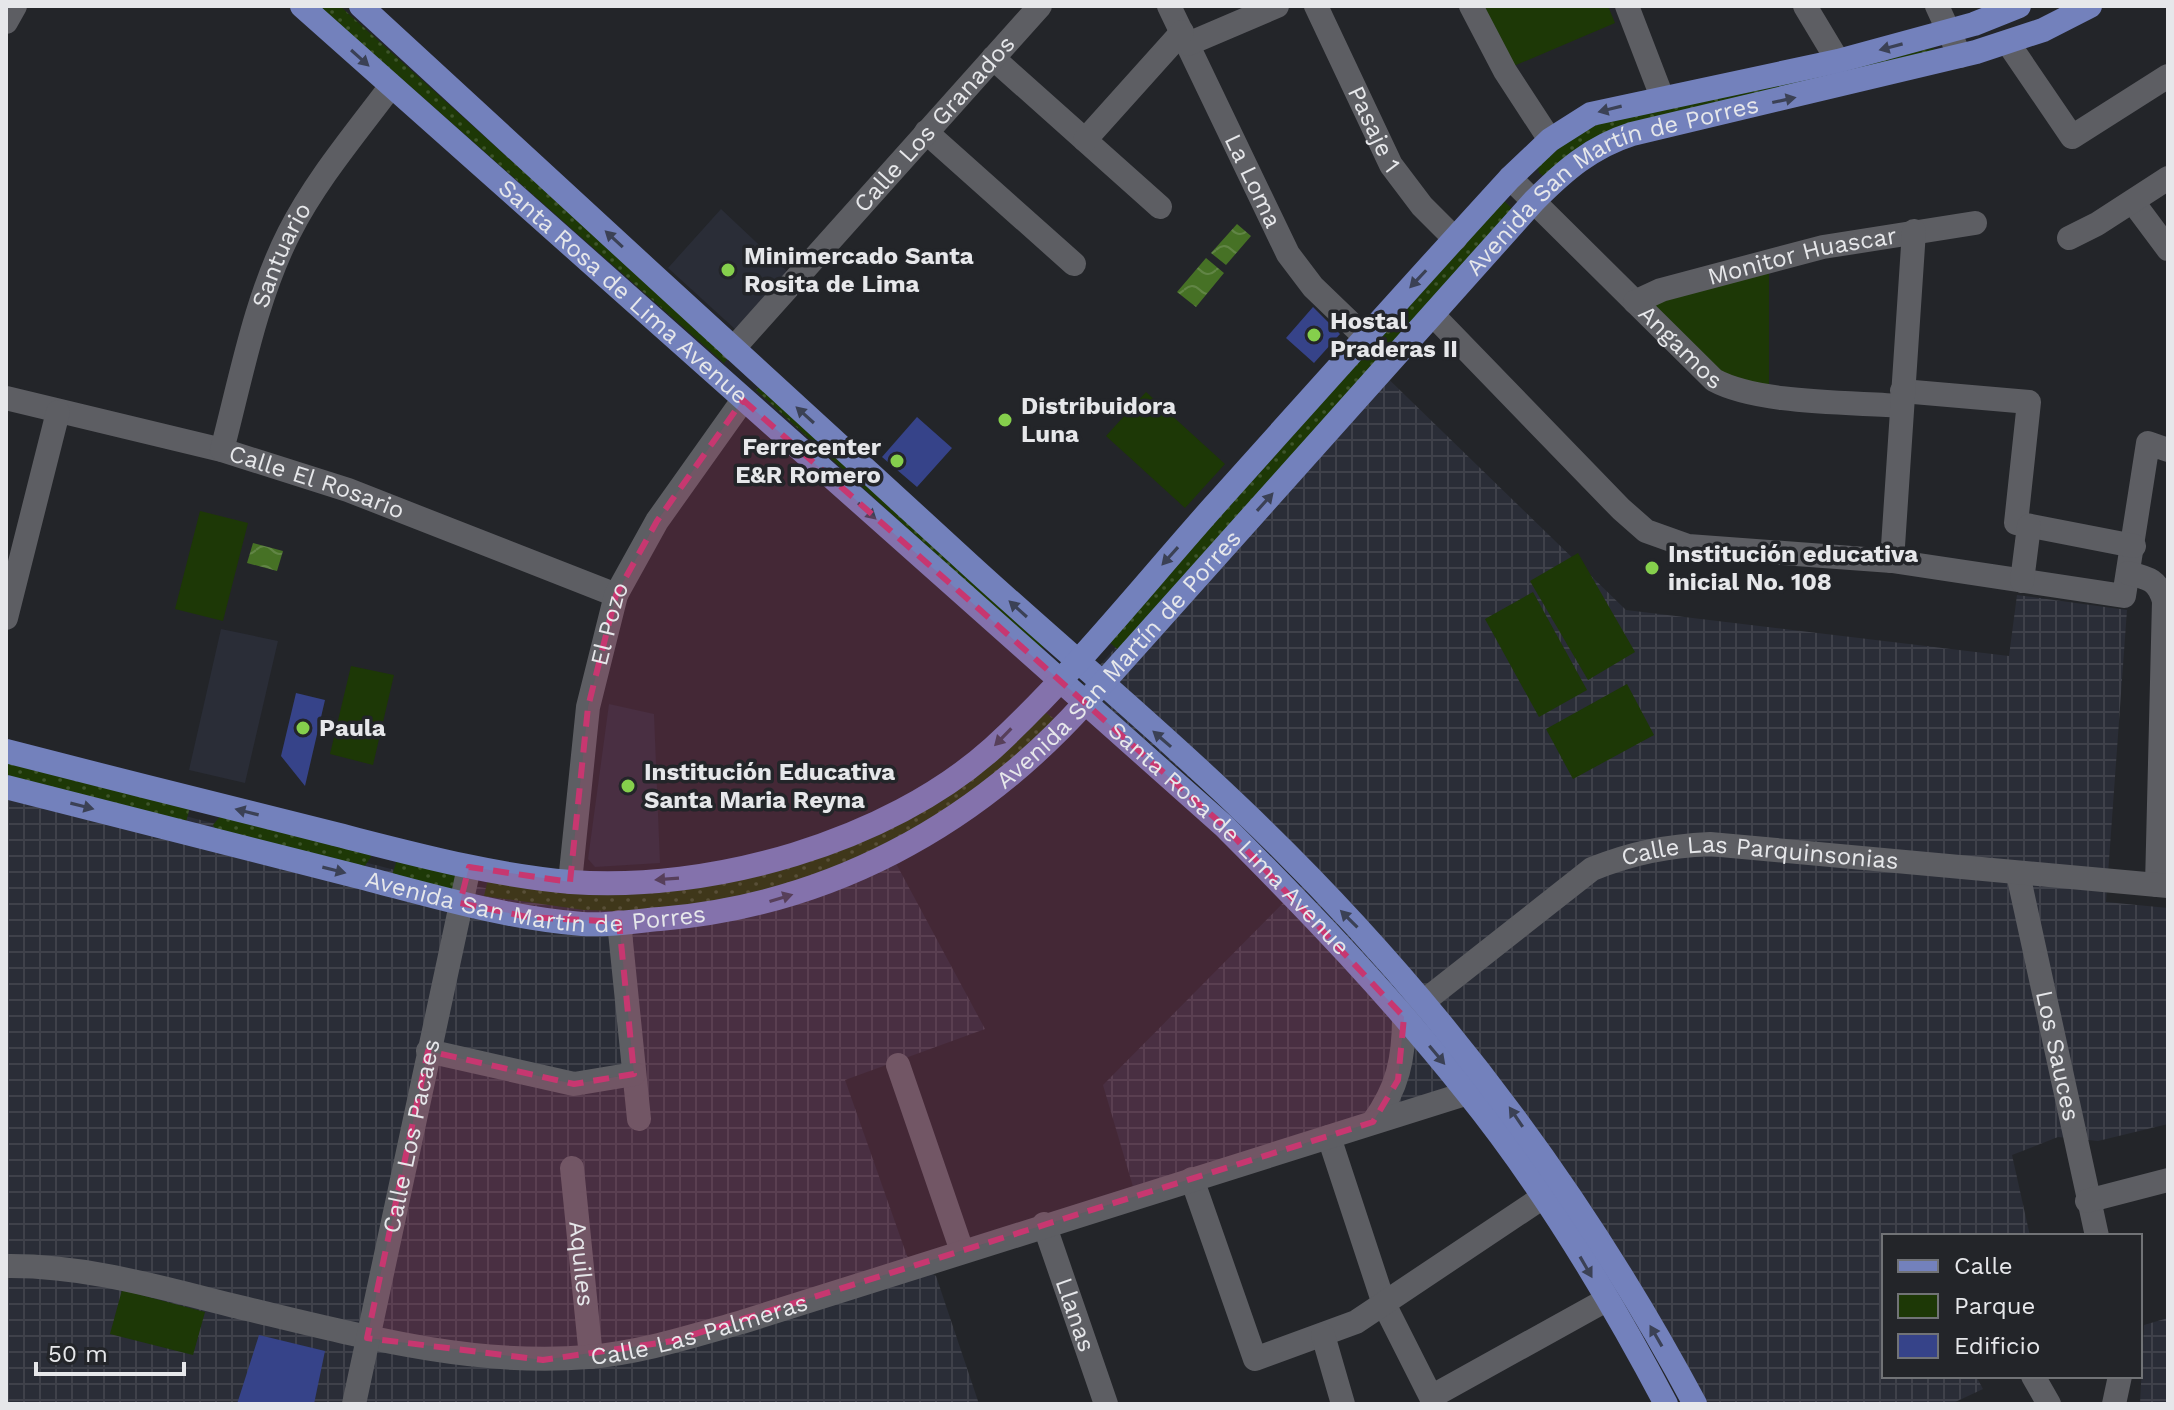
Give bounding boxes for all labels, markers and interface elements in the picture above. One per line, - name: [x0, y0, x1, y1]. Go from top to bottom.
- street label: Calle Los Granados: [848, 30, 1021, 218]
- one-way arrow: [1879, 42, 1904, 54]
- one-way arrow: [351, 49, 370, 67]
- street label: Pasaje 1: [1342, 82, 1406, 178]
- street label: Avenida San Martín de Porres: [1460, 90, 1761, 281]
- one-way arrow: [1772, 93, 1797, 106]
- one-way arrow: [1598, 103, 1623, 115]
- street label: La Loma: [1219, 130, 1287, 232]
- street label: Santa Rosa de Lima Avenue: [493, 173, 754, 410]
- street label: Santuario: [246, 197, 317, 311]
- street label: Monitor Huascar: [1705, 222, 1899, 291]
- one-way arrow: [604, 230, 623, 248]
- place label: Minimercado Santa Rosita de Lima: [744, 242, 974, 298]
- marker: Minimercado Santa Rosita de Lima: [719, 261, 737, 279]
- one-way arrow: [1410, 269, 1428, 288]
- street label: Angamos: [1633, 299, 1726, 395]
- place label: Hostal Praderas II: [1330, 307, 1458, 363]
- marker: Hostal Praderas II: [1305, 326, 1323, 344]
- place label: Distribuidora Luna: [1021, 392, 1176, 448]
- one-way arrow: [796, 406, 815, 424]
- marker: Distribuidora Luna: [996, 411, 1014, 429]
- place label: Ferrecenter E&R Romero: [735, 433, 882, 489]
- street label: Calle El Rosario: [225, 439, 408, 525]
- marker: Ferrecenter E&R Romero: [888, 452, 906, 470]
- one-way arrow: [1256, 493, 1274, 512]
- one-way arrow: [858, 502, 877, 520]
- street label: Avenida San Martín de Porres: [991, 524, 1247, 795]
- place label: Institución educativa inicial No. 108: [1668, 540, 1918, 596]
- one-way arrow: [1162, 545, 1179, 565]
- marker: Institución educativa inicial No. 108: [1643, 559, 1661, 577]
- street label: El Pozo: [585, 576, 635, 668]
- one-way arrow: [1008, 601, 1027, 619]
- place label: Paula: [319, 714, 386, 742]
- street label: Santa Rosa de Lima Avenue: [1102, 716, 1356, 961]
- marker: Paula: [294, 719, 312, 737]
- one-way arrow: [995, 727, 1013, 746]
- one-way arrow: [1152, 730, 1171, 748]
- place label: Institución Educativa Santa Maria Reyna: [644, 758, 895, 814]
- marker: Institución Educativa Santa Maria Reyna: [619, 777, 637, 795]
- one-way arrow: [69, 801, 94, 813]
- one-way arrow: [234, 805, 259, 817]
- street label: Calle Las Parquinsonias: [1618, 830, 1900, 875]
- one-way arrow: [321, 865, 346, 877]
- street label: Avenida San Martín de Porres: [362, 865, 707, 939]
- one-way arrow: [654, 873, 679, 886]
- one-way arrow: [769, 891, 793, 904]
- one-way arrow: [1340, 910, 1359, 929]
- street label: Los Sauces: [2030, 988, 2085, 1124]
- street label: Calle Los Pacaes: [377, 1036, 446, 1236]
- one-way arrow: [1428, 1045, 1445, 1065]
- one-way arrow: [1509, 1107, 1524, 1128]
- street label: Aquiles: [563, 1219, 600, 1308]
- legend: [1882, 1234, 2142, 1378]
- text: Calle: [1954, 1252, 2013, 1280]
- one-way arrow: [1579, 1256, 1593, 1279]
- street label: Llanas: [1050, 1274, 1101, 1355]
- street label: Calle Las Palmeras: [589, 1288, 811, 1371]
- text: Parque: [1954, 1292, 2035, 1320]
- one-way arrow: [1649, 1325, 1663, 1347]
- scale bar: [36, 1326, 184, 1376]
- text: Edificio: [1954, 1332, 2040, 1360]
- text: 50 m: [48, 1340, 108, 1368]

